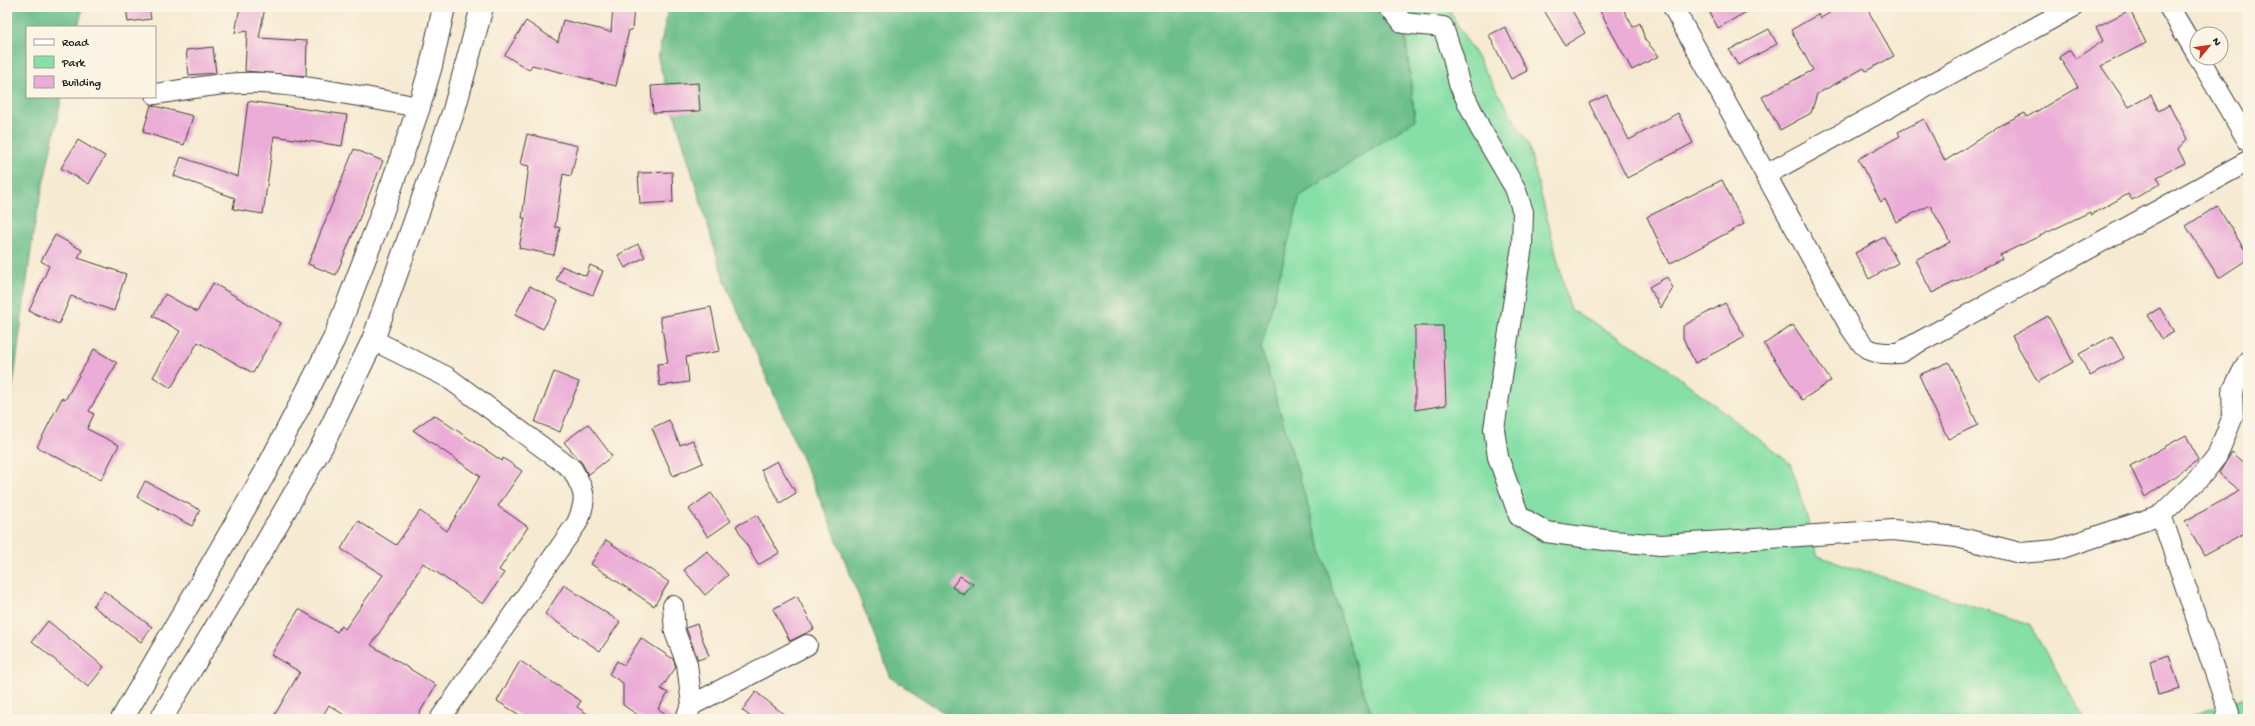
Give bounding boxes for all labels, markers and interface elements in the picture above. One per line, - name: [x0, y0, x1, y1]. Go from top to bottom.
- legend: [26, 26, 156, 98]
- north arrow: [2189, 26, 2229, 66]
- text: N: [2209, 36, 2223, 48]
- text: Road: [62, 37, 89, 51]
- text: Park: [61, 57, 87, 71]
- text: Building: [61, 77, 101, 91]

